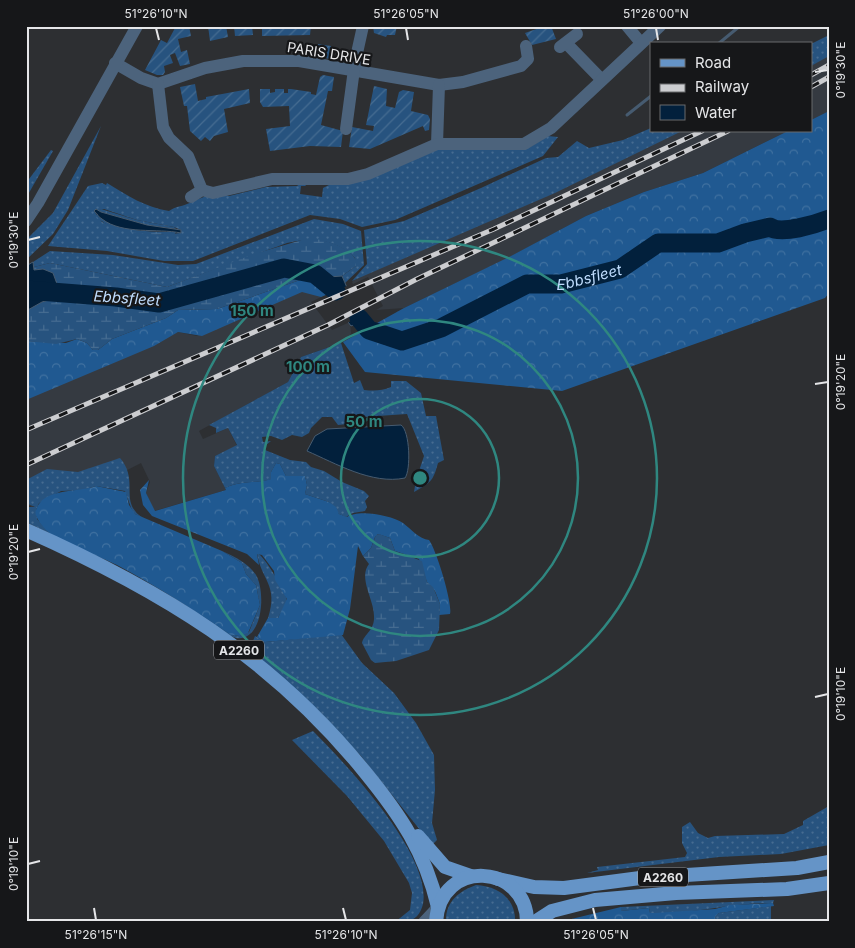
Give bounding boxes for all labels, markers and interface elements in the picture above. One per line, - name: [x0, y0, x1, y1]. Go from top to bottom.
- text: 51°26'10"N: [124, 6, 188, 21]
- text: 51°26'05"N: [373, 6, 439, 21]
- text: 51°26'00"N: [623, 6, 689, 21]
- street label: PARIS DRIVE: [286, 38, 372, 68]
- legend: [650, 42, 812, 132]
- text: 0°19'30"E: [833, 42, 848, 98]
- text: Road: [695, 53, 731, 72]
- text: Railway: [695, 77, 750, 96]
- text: Water: [695, 103, 737, 122]
- text: 0°19'30"E: [6, 212, 21, 268]
- water label: Ebbsfleet: [556, 259, 625, 294]
- water label: Ebbsfleet: [93, 286, 162, 310]
- text: 150 m: [230, 301, 274, 320]
- text: 0°19'20"E: [833, 354, 848, 410]
- text: 100 m: [286, 357, 330, 376]
- text: 50 m: [346, 412, 382, 431]
- centre of rings: [411, 469, 429, 487]
- text: 0°19'20"E: [6, 524, 21, 580]
- road number: A2260: [214, 640, 264, 660]
- text: 0°19'10"E: [833, 667, 848, 721]
- text: 0°19'10"E: [6, 837, 21, 891]
- road number: A2260: [638, 868, 688, 886]
- text: 51°26'15"N: [65, 927, 127, 942]
- text: 51°26'10"N: [314, 927, 378, 942]
- text: 51°26'05"N: [563, 927, 629, 942]

